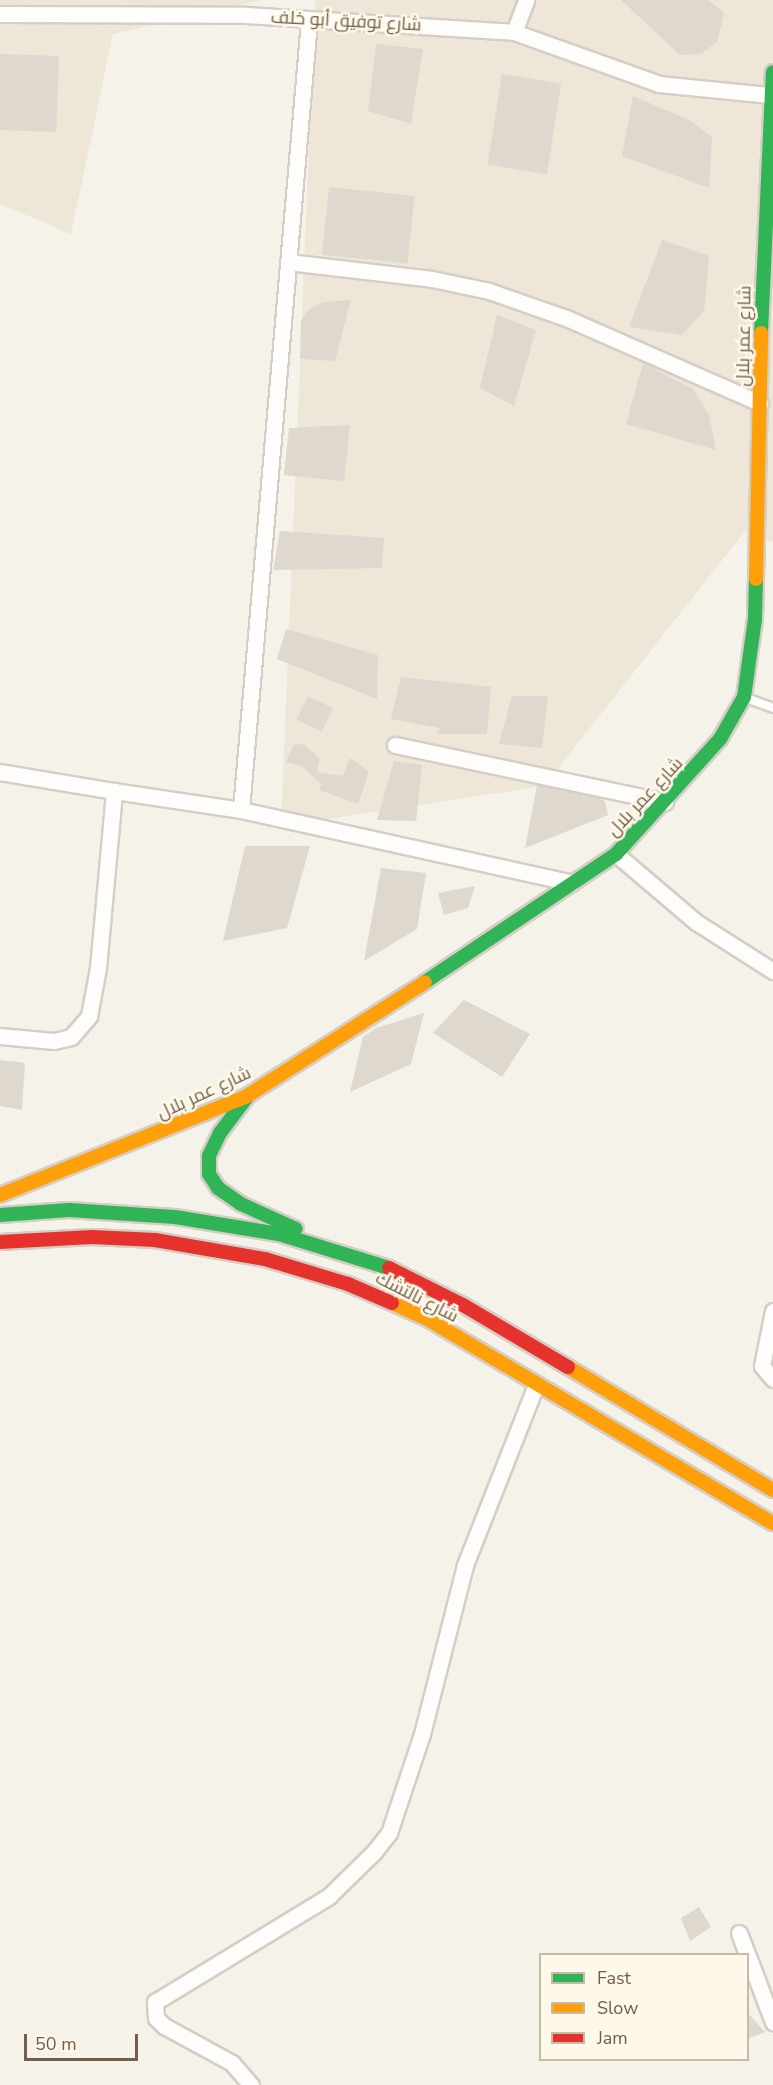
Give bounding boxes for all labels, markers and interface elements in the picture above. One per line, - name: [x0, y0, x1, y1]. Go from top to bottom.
- street label: شارع توفيق أبو خلف: [270, 6, 422, 36]
- street label: شارع عمر بلال: [732, 285, 756, 387]
- street label: شارع عمر بلال: [603, 753, 687, 841]
- street label: شارع عمر بلال: [154, 1062, 254, 1124]
- street label: شارع نالتشك: [372, 1267, 462, 1327]
- legend: [539, 1953, 749, 2061]
- text: Fast: [597, 1966, 631, 1990]
- text: Slow: [597, 1996, 638, 2020]
- scale bar: [27, 2022, 141, 2060]
- text: Jam: [597, 2026, 628, 2050]
- text: 50 m: [35, 2032, 77, 2056]

